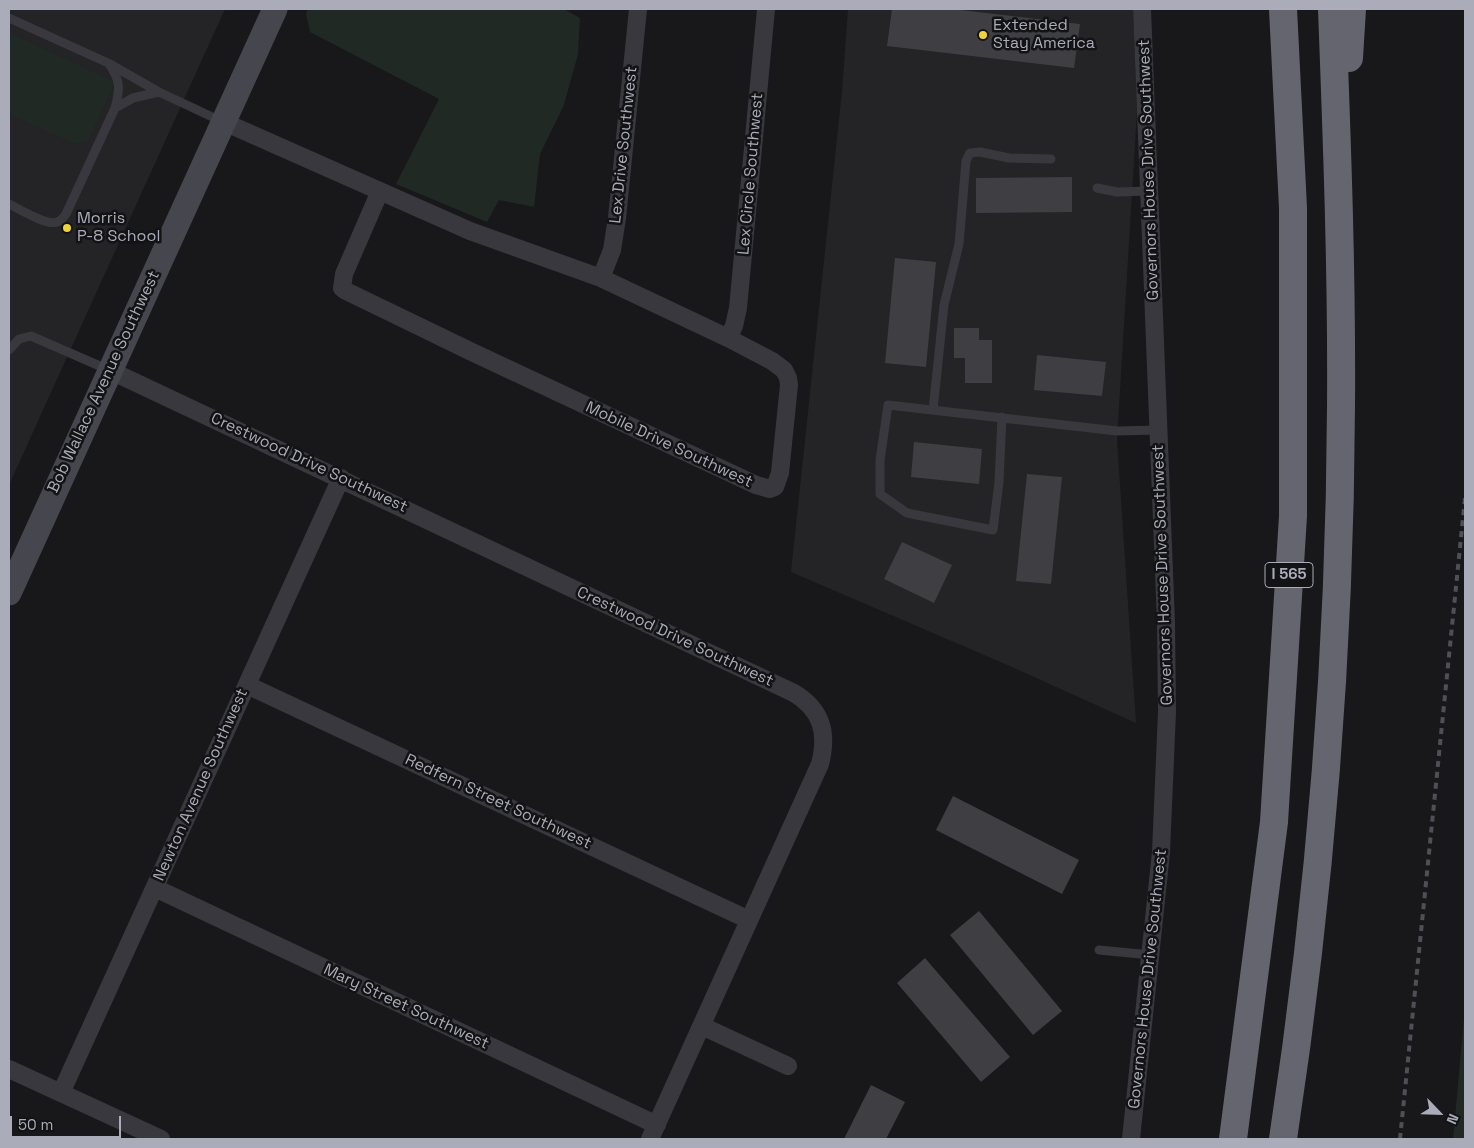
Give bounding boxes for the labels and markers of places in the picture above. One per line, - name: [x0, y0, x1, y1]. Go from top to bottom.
- place label: Extended Stay America: [993, 16, 1095, 54]
- marker: Extended Stay America: [977, 29, 989, 41]
- place label: Morris P-8 School: [77, 209, 160, 247]
- marker: Morris P-8 School: [61, 222, 73, 234]

